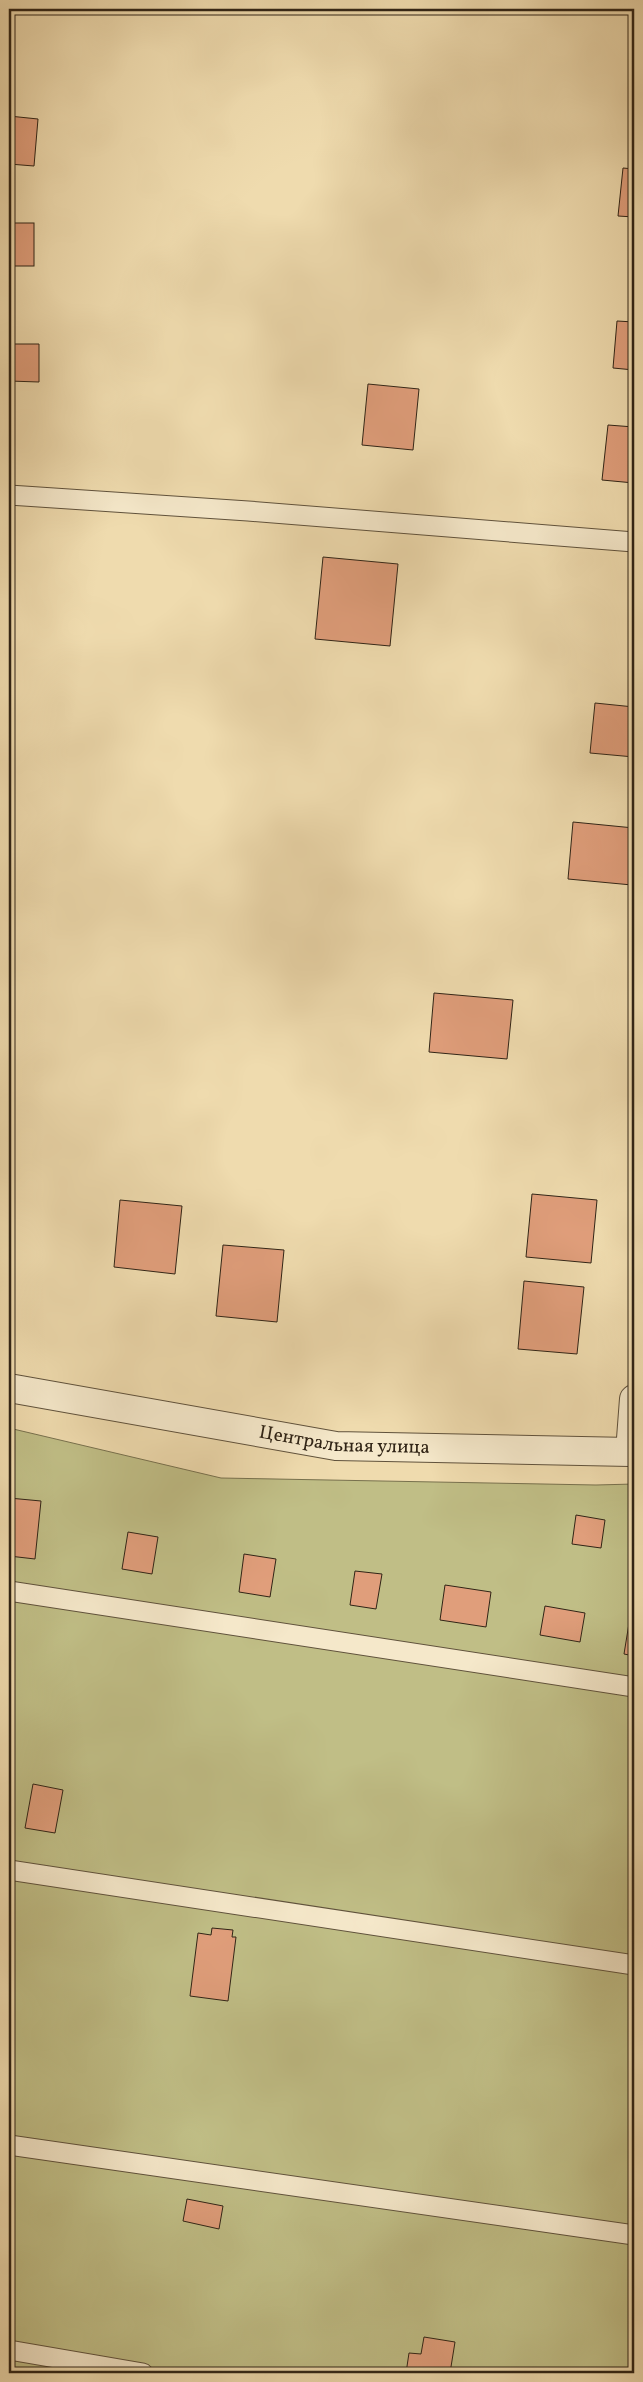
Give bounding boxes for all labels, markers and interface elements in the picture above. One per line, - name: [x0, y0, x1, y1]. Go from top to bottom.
- street label: Центральная улица: [257, 1420, 430, 1461]

